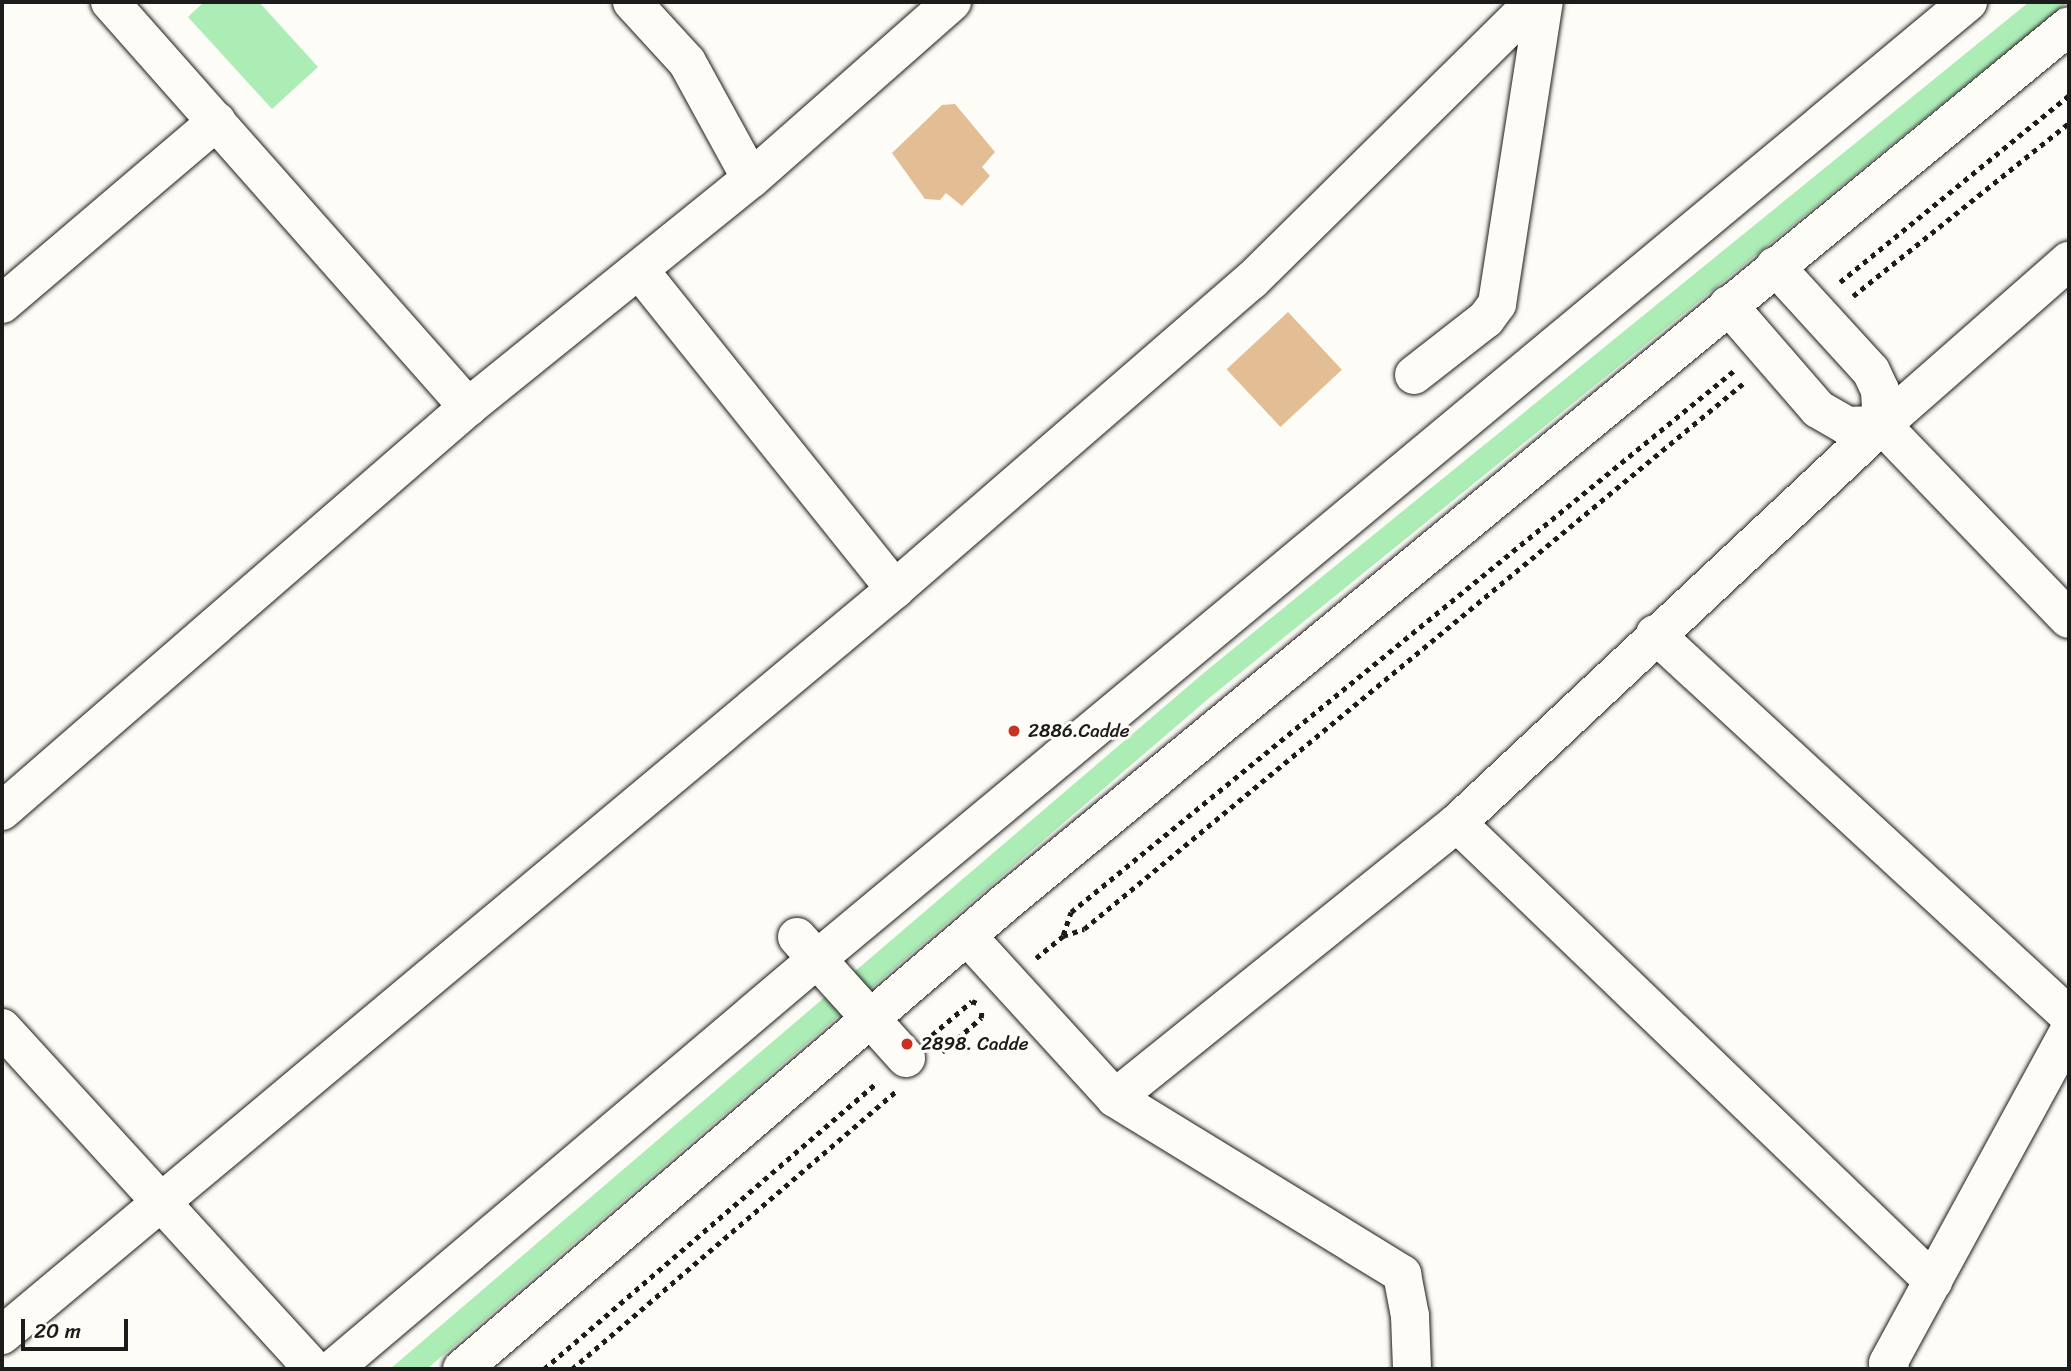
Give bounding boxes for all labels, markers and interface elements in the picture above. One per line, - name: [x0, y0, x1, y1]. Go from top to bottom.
- place label: 2886.Cadde: [1028, 720, 1130, 742]
- marker: 2886.Cadde: [1006, 723, 1022, 739]
- place label: 2898. Cadde: [921, 1033, 1028, 1055]
- marker: 2898. Cadde: [899, 1036, 915, 1052]
- scale bar: [24, 1304, 131, 1348]
- text: 20 m: [34, 1312, 81, 1350]

